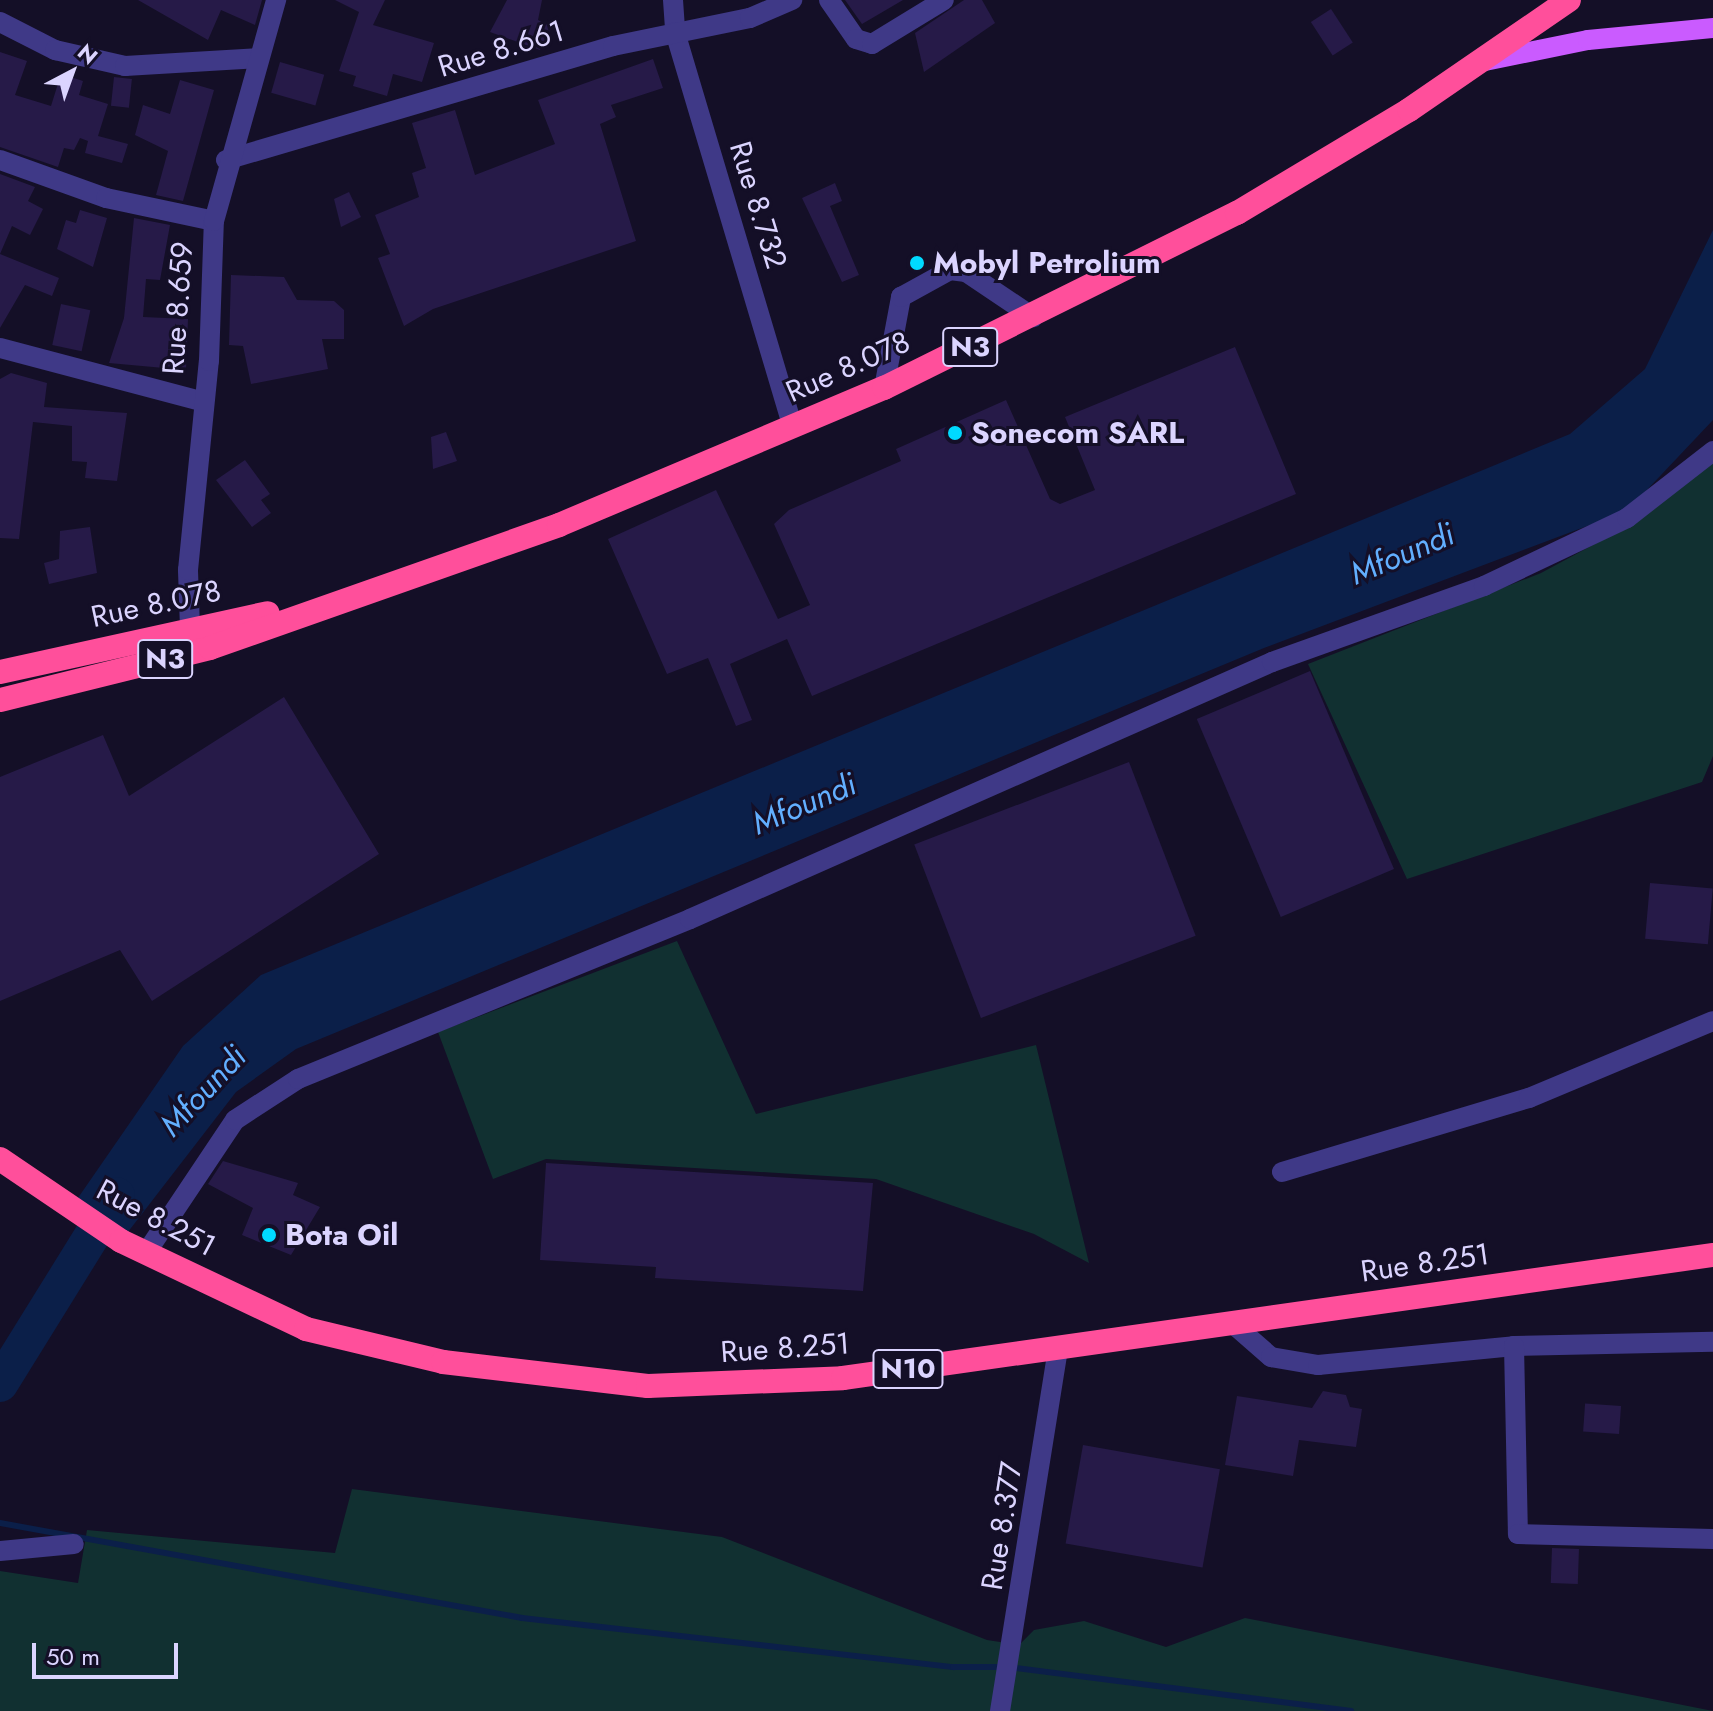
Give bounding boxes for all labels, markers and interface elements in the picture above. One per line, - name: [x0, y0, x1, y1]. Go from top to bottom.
- street label: Rue 8.661: [434, 13, 568, 85]
- north arrow: [32, 32, 112, 112]
- text: N: [71, 36, 105, 72]
- street label: Rue 8.732: [722, 137, 794, 273]
- street label: Rue 8.659: [155, 240, 201, 376]
- place label: Mobyl Petrolium: [933, 245, 1161, 281]
- marker: Mobyl Petrolium: [908, 254, 926, 272]
- road number: N3: [942, 323, 998, 371]
- street label: Rue 8.078: [780, 324, 916, 410]
- place label: Sonecom SARL: [971, 415, 1184, 451]
- marker: Sonecom SARL: [946, 424, 964, 442]
- water label: Mfoundi: [1344, 515, 1460, 593]
- street label: Rue 8.078: [88, 573, 224, 635]
- road number: N3: [137, 635, 193, 683]
- water label: Mfoundi: [746, 765, 862, 843]
- water label: Mfoundi: [152, 1038, 254, 1144]
- street label: Rue 8.251: [90, 1172, 222, 1264]
- place label: Bota Oil: [285, 1217, 398, 1253]
- marker: Bota Oil: [260, 1226, 278, 1244]
- street label: Rue 8.251: [1358, 1236, 1492, 1290]
- street label: Rue 8.251: [719, 1326, 851, 1370]
- road number: N10: [872, 1345, 944, 1393]
- street label: Rue 8.377: [974, 1459, 1030, 1593]
- scale bar: [36, 1627, 182, 1677]
- text: 50 m: [46, 1639, 100, 1674]

